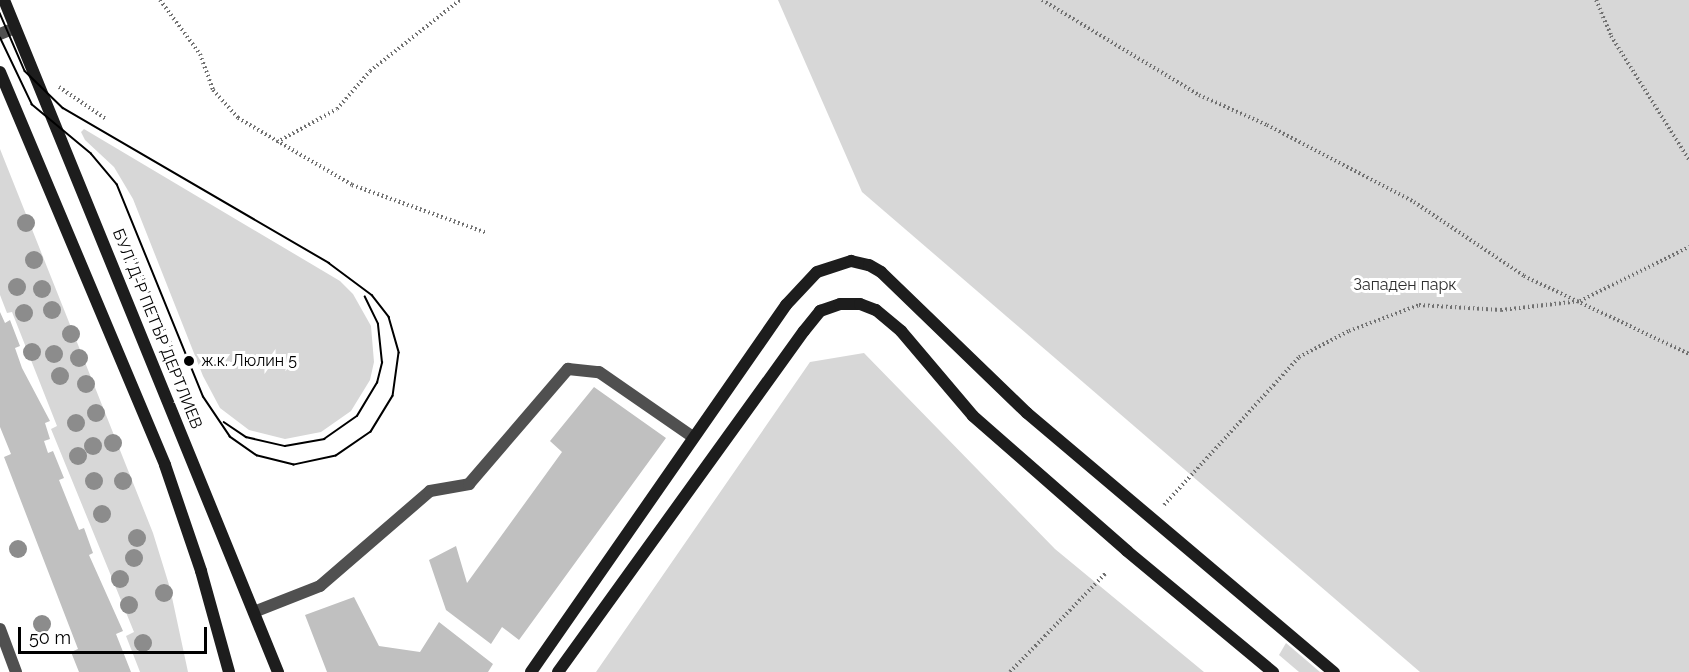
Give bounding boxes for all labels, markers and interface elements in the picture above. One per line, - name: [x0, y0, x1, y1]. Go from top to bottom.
- street label: БУЛ. Д-Р ПЕТЪР ДЕРТЛИЕВ: [108, 226, 206, 432]
- park label: Западен парк: [1353, 275, 1457, 295]
- place label: ж.к. Люлин 5: [201, 351, 297, 371]
- marker: ж.к. Люлин 5: [182, 354, 196, 368]
- scale bar: [21, 615, 210, 653]
- text: 50 m: [29, 627, 71, 648]

